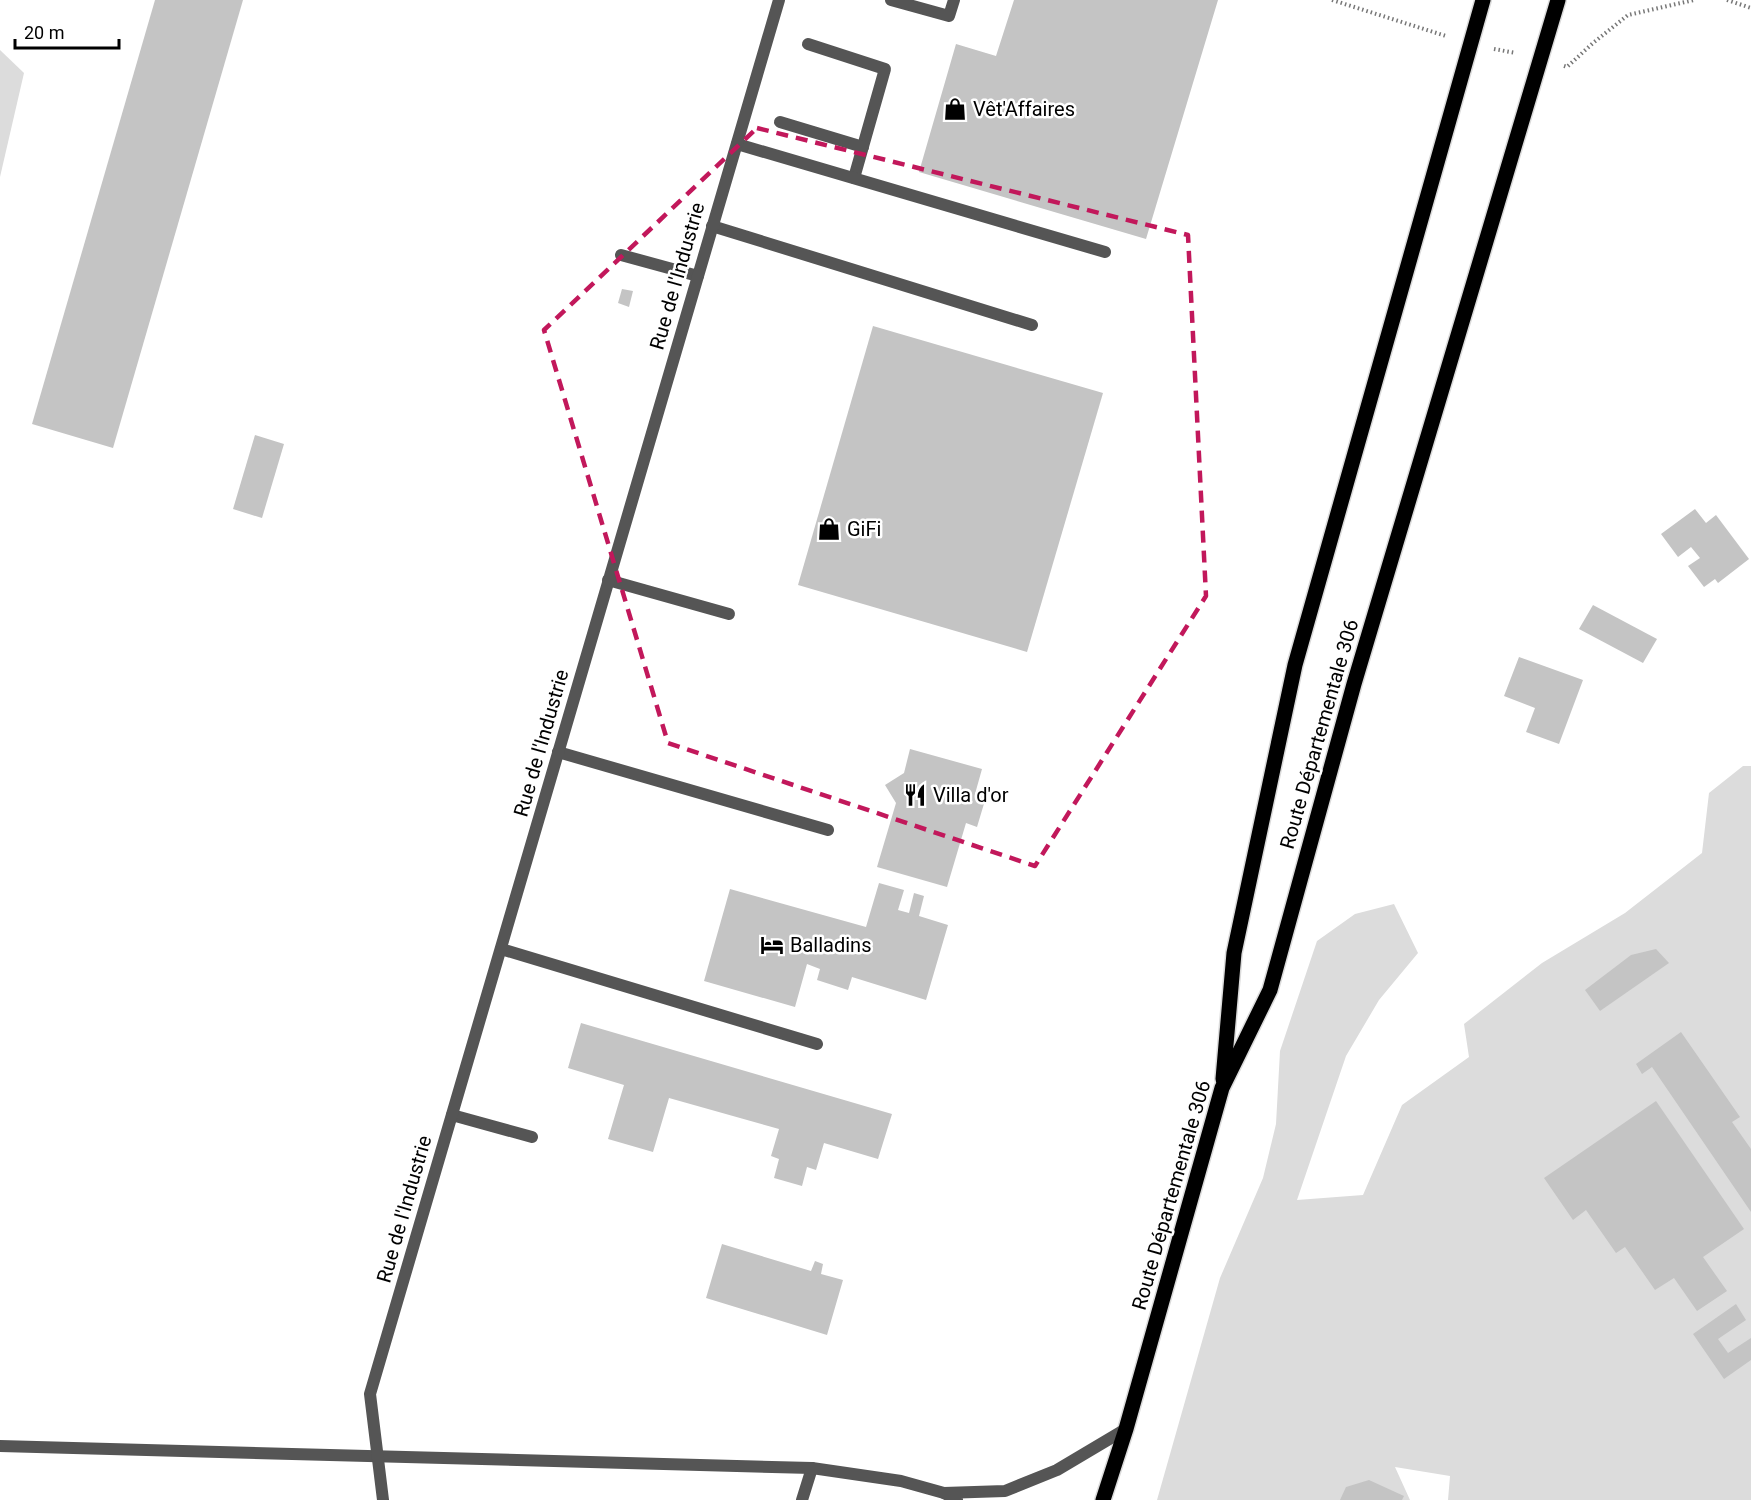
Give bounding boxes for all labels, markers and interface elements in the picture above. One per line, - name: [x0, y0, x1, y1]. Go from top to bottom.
- scale bar: [15, 12, 118, 50]
- text: 20 m: [24, 22, 64, 43]
- shop icon: Vêt'Affaires: [942, 96, 968, 122]
- place label: Vêt'Affaires: [973, 97, 1075, 121]
- street label: Rue de l'Industrie: [645, 200, 709, 352]
- shop icon: GiFi: [816, 516, 842, 542]
- place label: GiFi: [847, 517, 881, 541]
- street label: Route Départementale 306: [1275, 616, 1363, 852]
- street label: Rue de l'Industrie: [509, 667, 573, 819]
- restaurant icon: Villa d'or: [902, 782, 928, 808]
- place label: Villa d'or: [933, 783, 1009, 807]
- hotel icon: Balladins: [759, 932, 785, 958]
- place label: Balladins: [790, 933, 871, 957]
- street label: Route Départementale 306: [1127, 1077, 1215, 1313]
- street label: Rue de l'Industrie: [372, 1133, 436, 1285]

